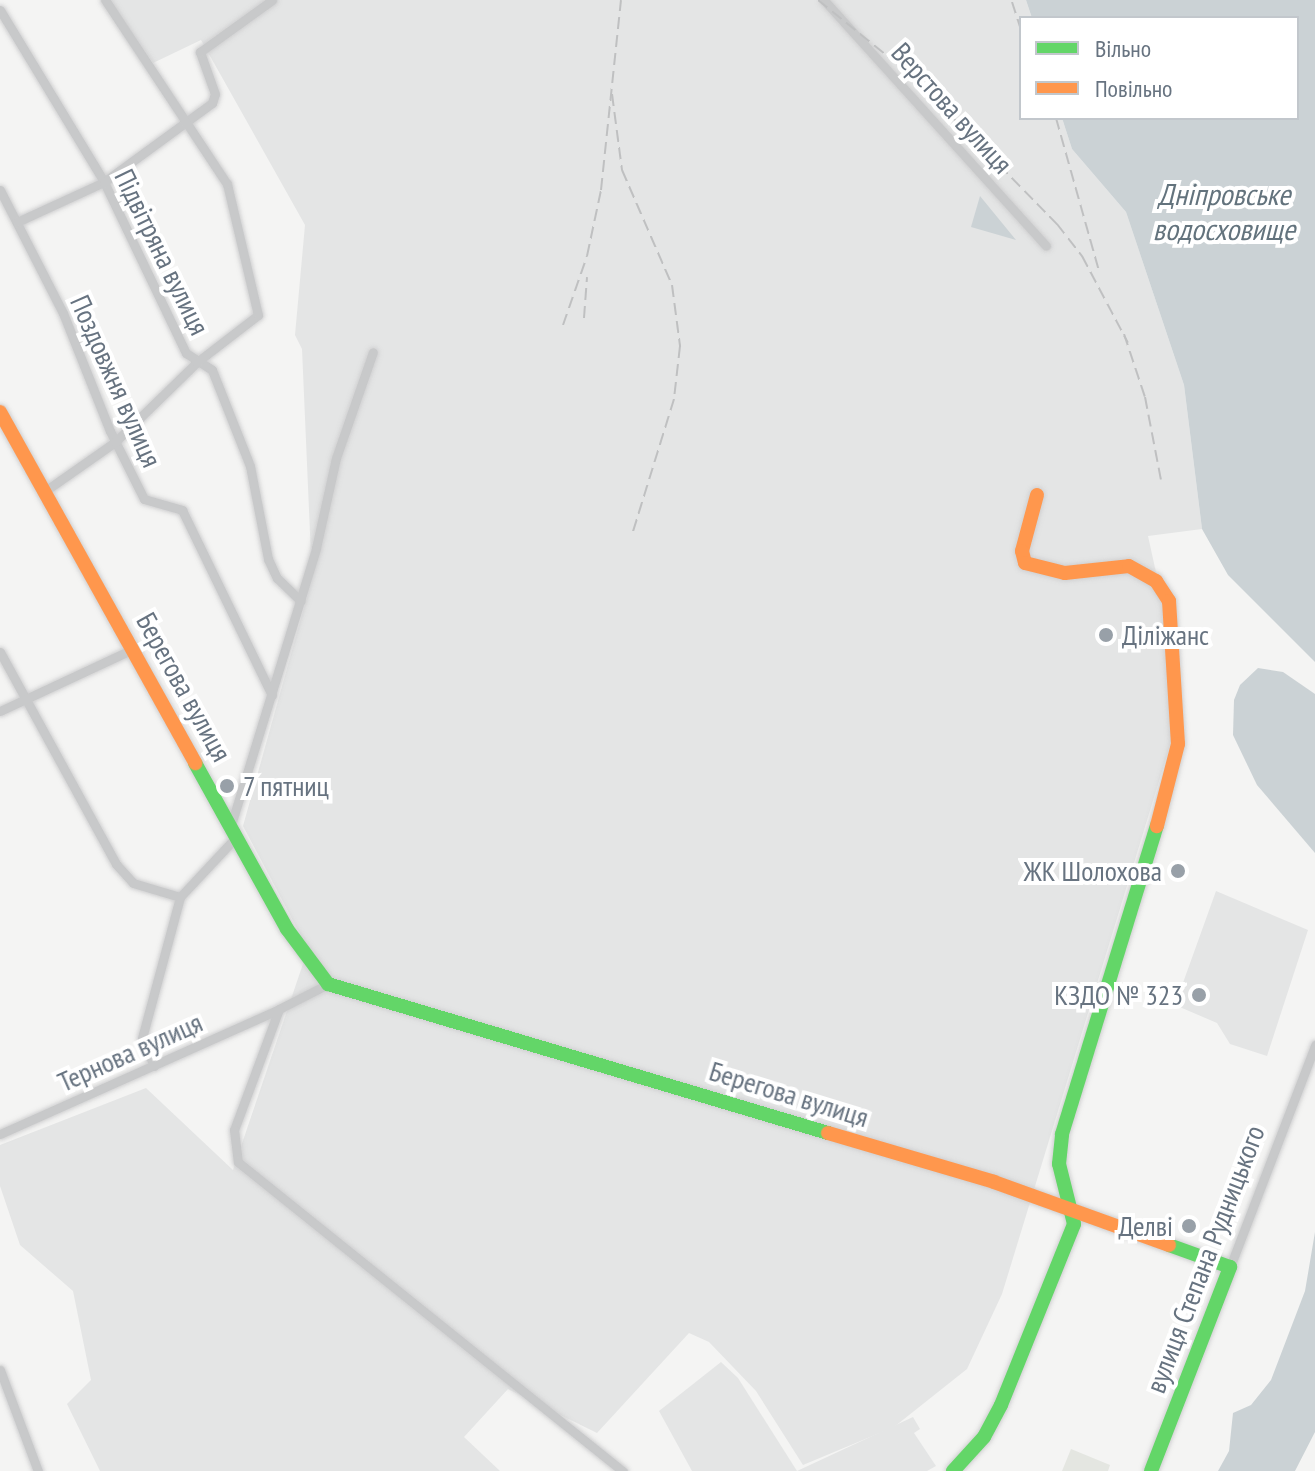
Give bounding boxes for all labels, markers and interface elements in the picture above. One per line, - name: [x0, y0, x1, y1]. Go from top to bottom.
- legend: [1019, 16, 1299, 120]
- text: Вільно: [1095, 33, 1151, 64]
- street label: Верстова вулиця: [885, 36, 1019, 180]
- text: Повільно: [1095, 73, 1172, 104]
- street label: Підвітряна вулиця: [107, 164, 217, 340]
- water label: Дніпровське водосховище: [1153, 176, 1295, 246]
- street label: Поздовжня вулиця: [63, 290, 169, 472]
- street label: Берегова вулиця: [129, 607, 239, 767]
- place label: Діліжанс: [1122, 618, 1209, 652]
- marker: Діліжанс: [1097, 626, 1115, 644]
- place label: 7 пятниц: [243, 769, 330, 803]
- marker: 7 пятниц: [218, 777, 236, 795]
- place label: ЖК Шолохова: [1024, 854, 1162, 888]
- marker: ЖК Шолохова: [1169, 862, 1187, 880]
- place label: КЗДО № 323: [1054, 978, 1183, 1012]
- marker: КЗДО № 323: [1190, 986, 1208, 1004]
- street label: Тернова вулиця: [53, 1005, 207, 1099]
- street label: Берегова вулиця: [705, 1054, 873, 1134]
- street label: вулиця Степана Рудницького: [1138, 1121, 1272, 1397]
- place label: Делві: [1118, 1209, 1173, 1243]
- marker: Делві: [1180, 1217, 1198, 1235]

